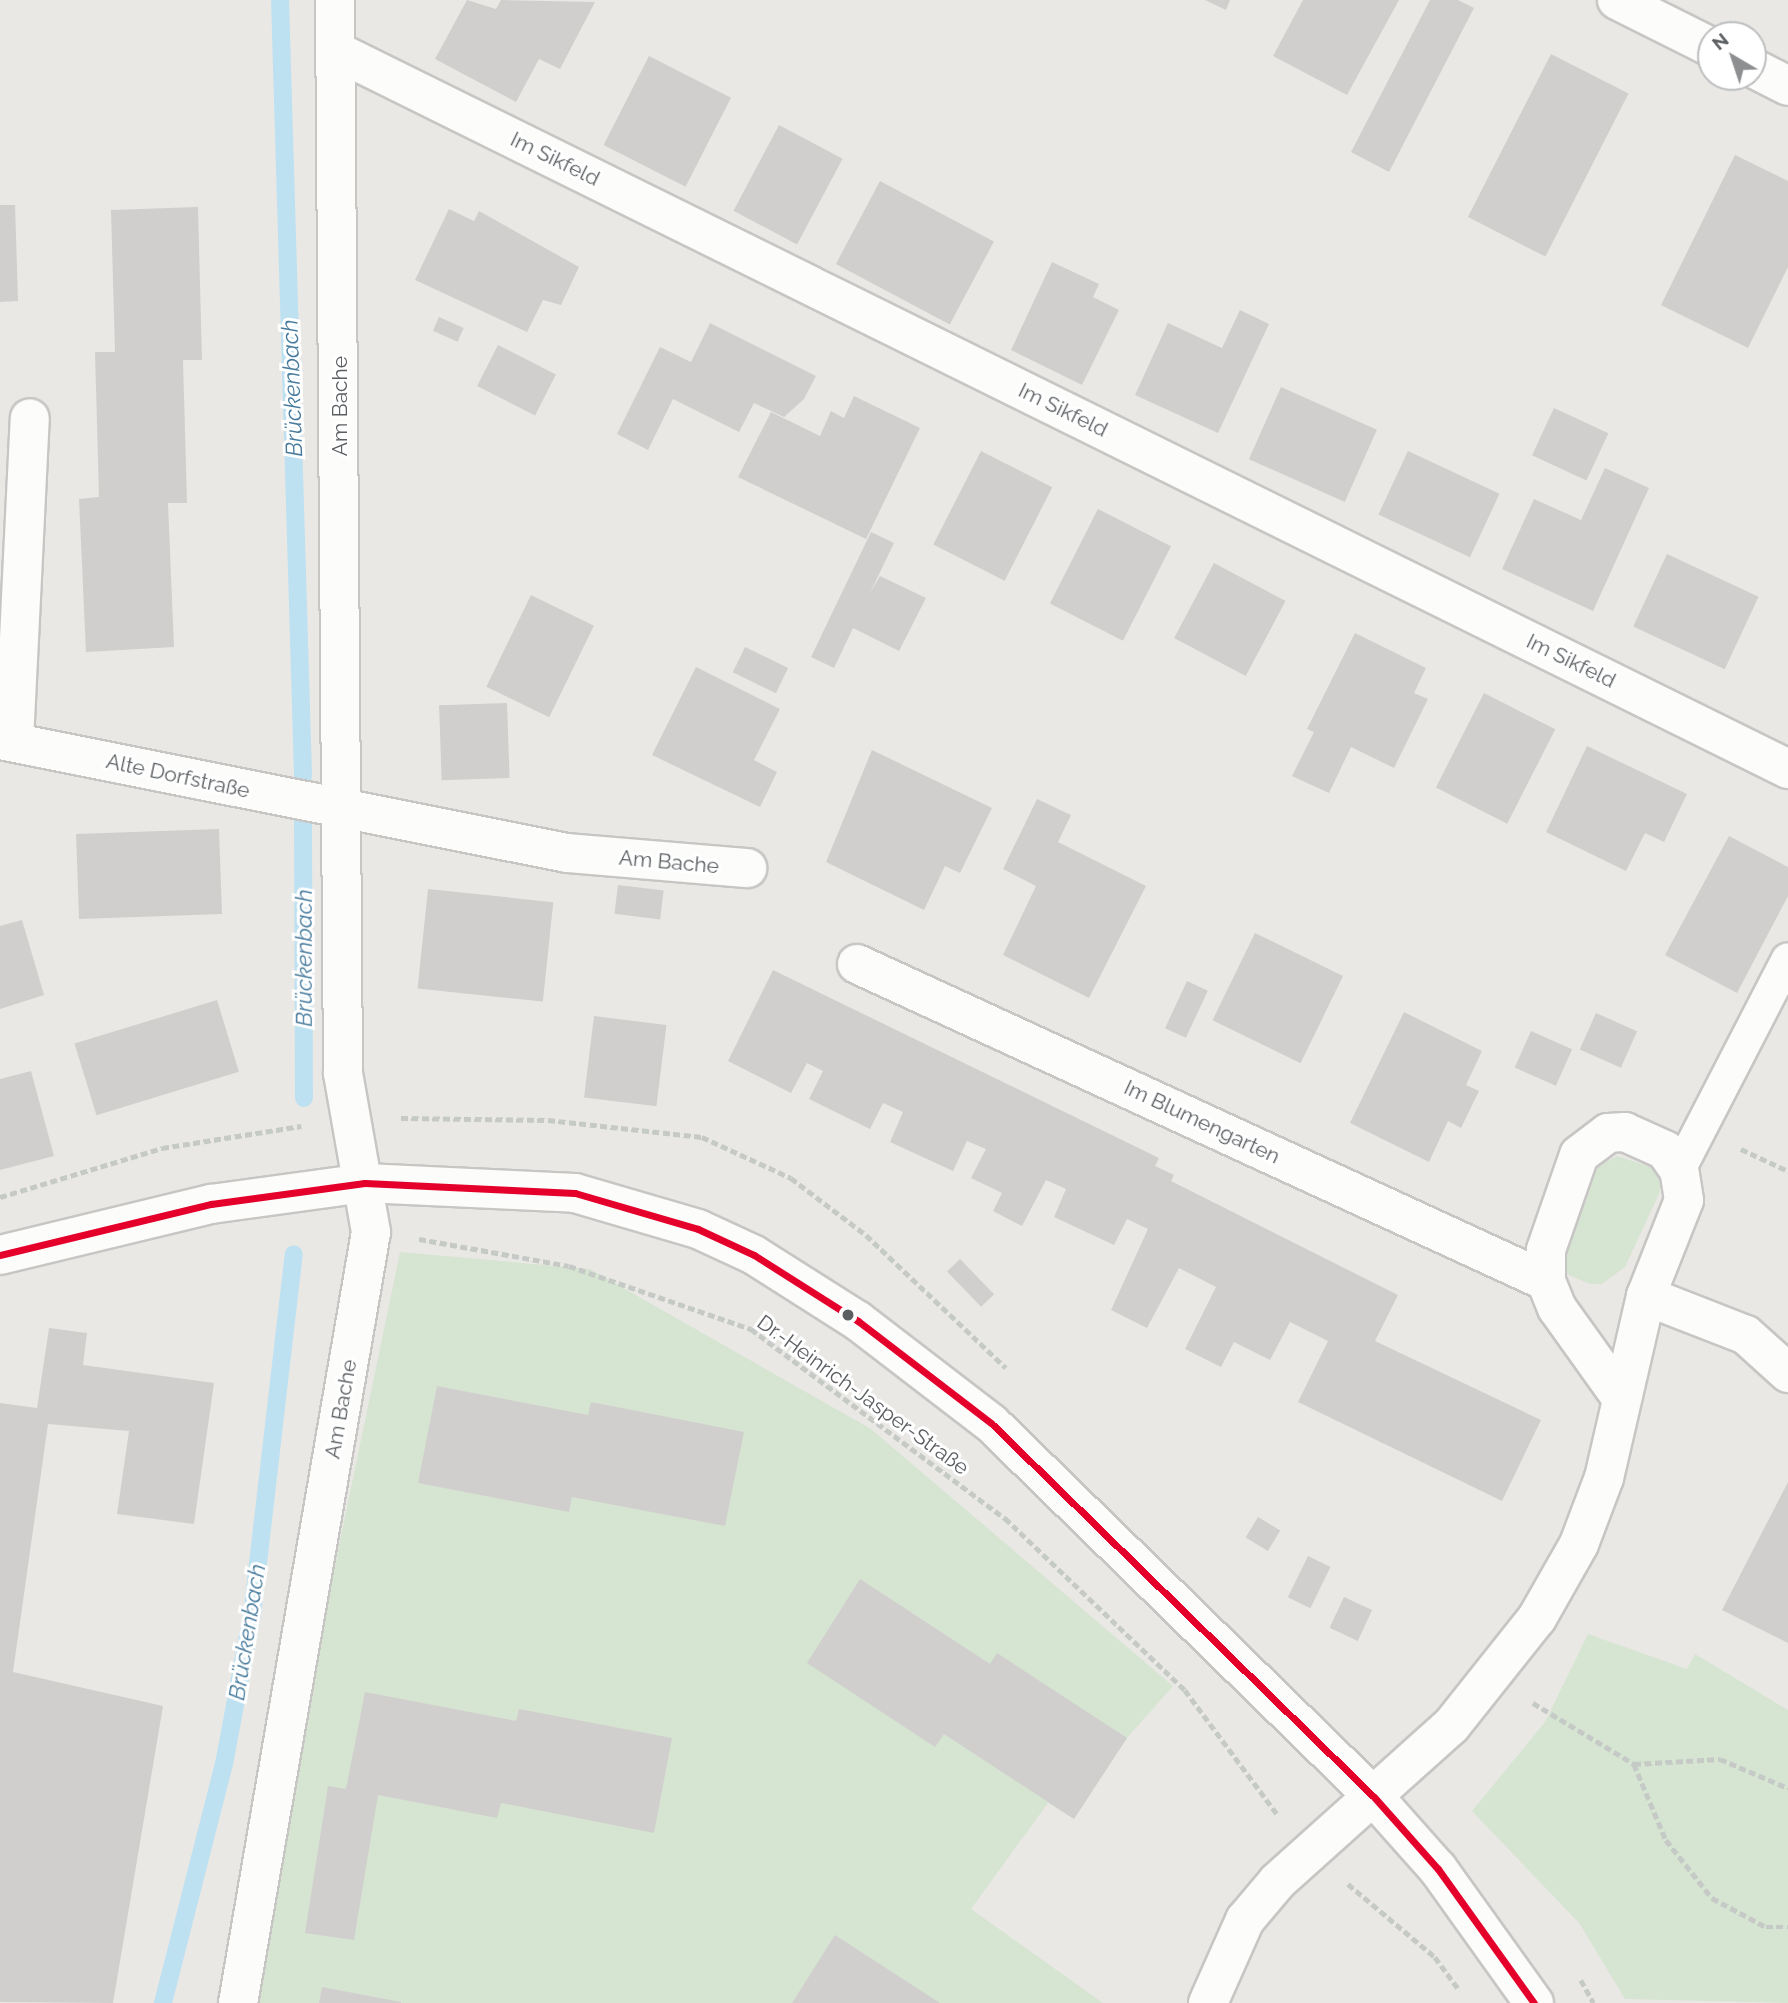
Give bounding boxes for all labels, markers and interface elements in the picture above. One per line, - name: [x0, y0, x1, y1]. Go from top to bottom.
- north arrow: [1697, 21, 1767, 91]
- text: N: [1707, 28, 1733, 54]
- street label: Im Sikfeld: [506, 127, 604, 191]
- water label: Brückenbach: [276, 319, 308, 457]
- street label: Am Bache: [327, 356, 353, 456]
- street label: Im Sikfeld: [1014, 378, 1112, 442]
- street label: Im Sikfeld: [1522, 629, 1620, 693]
- street label: Alte Dorfstraße: [104, 748, 252, 804]
- street label: Am Bache: [618, 845, 720, 879]
- water label: Brückenbach: [290, 889, 318, 1027]
- street label: Im Blumengarten: [1120, 1075, 1284, 1169]
- unlabelled marker: [841, 1308, 855, 1322]
- street label: Dr.-Heinrich-Jasper-Straße: [752, 1310, 974, 1480]
- street label: Am Bache: [320, 1357, 362, 1461]
- water label: Brückenbach: [223, 1562, 271, 1702]

